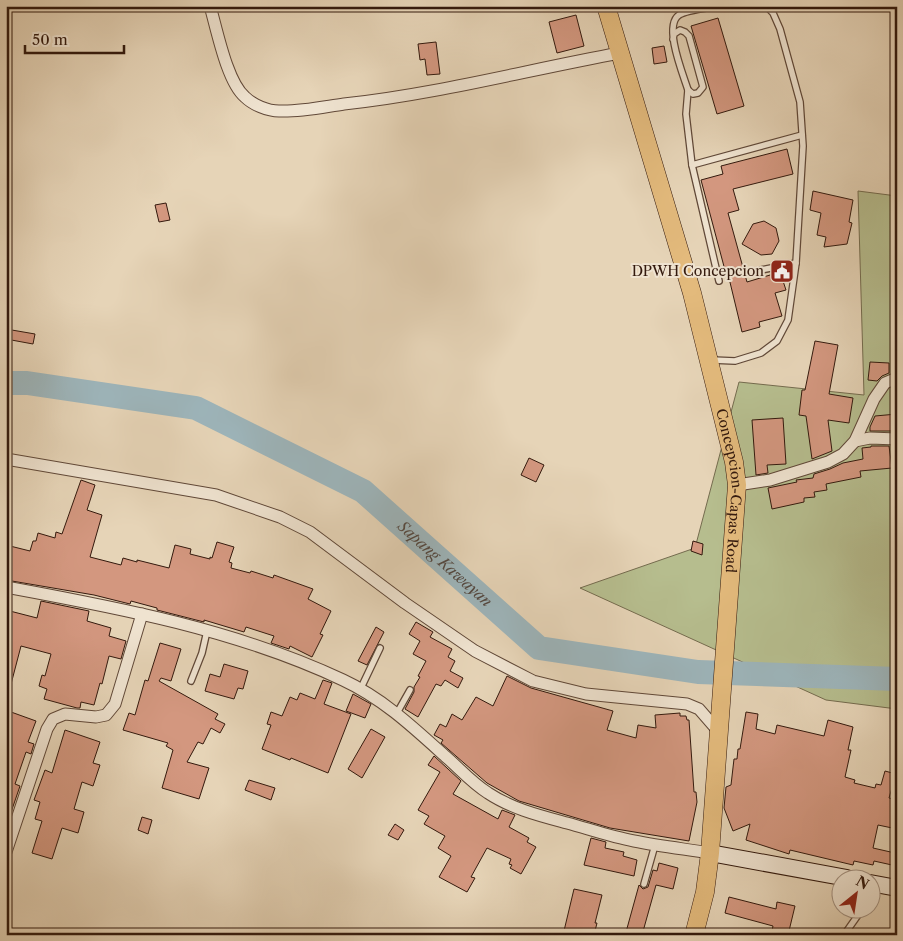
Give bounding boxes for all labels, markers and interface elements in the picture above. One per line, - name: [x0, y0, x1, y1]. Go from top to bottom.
- scale bar: [25, 22, 124, 54]
- text: 50 m: [32, 30, 68, 49]
- public building icon: DPWH Concepcion: [769, 258, 795, 284]
- place label: DPWH Concepcion: [632, 262, 764, 280]
- street label: Concepcion-Capas Road: [712, 407, 746, 574]
- water label: Sapang Kawayan: [393, 516, 496, 611]
- north arrow: [830, 868, 880, 918]
- text: N: [853, 872, 872, 894]

